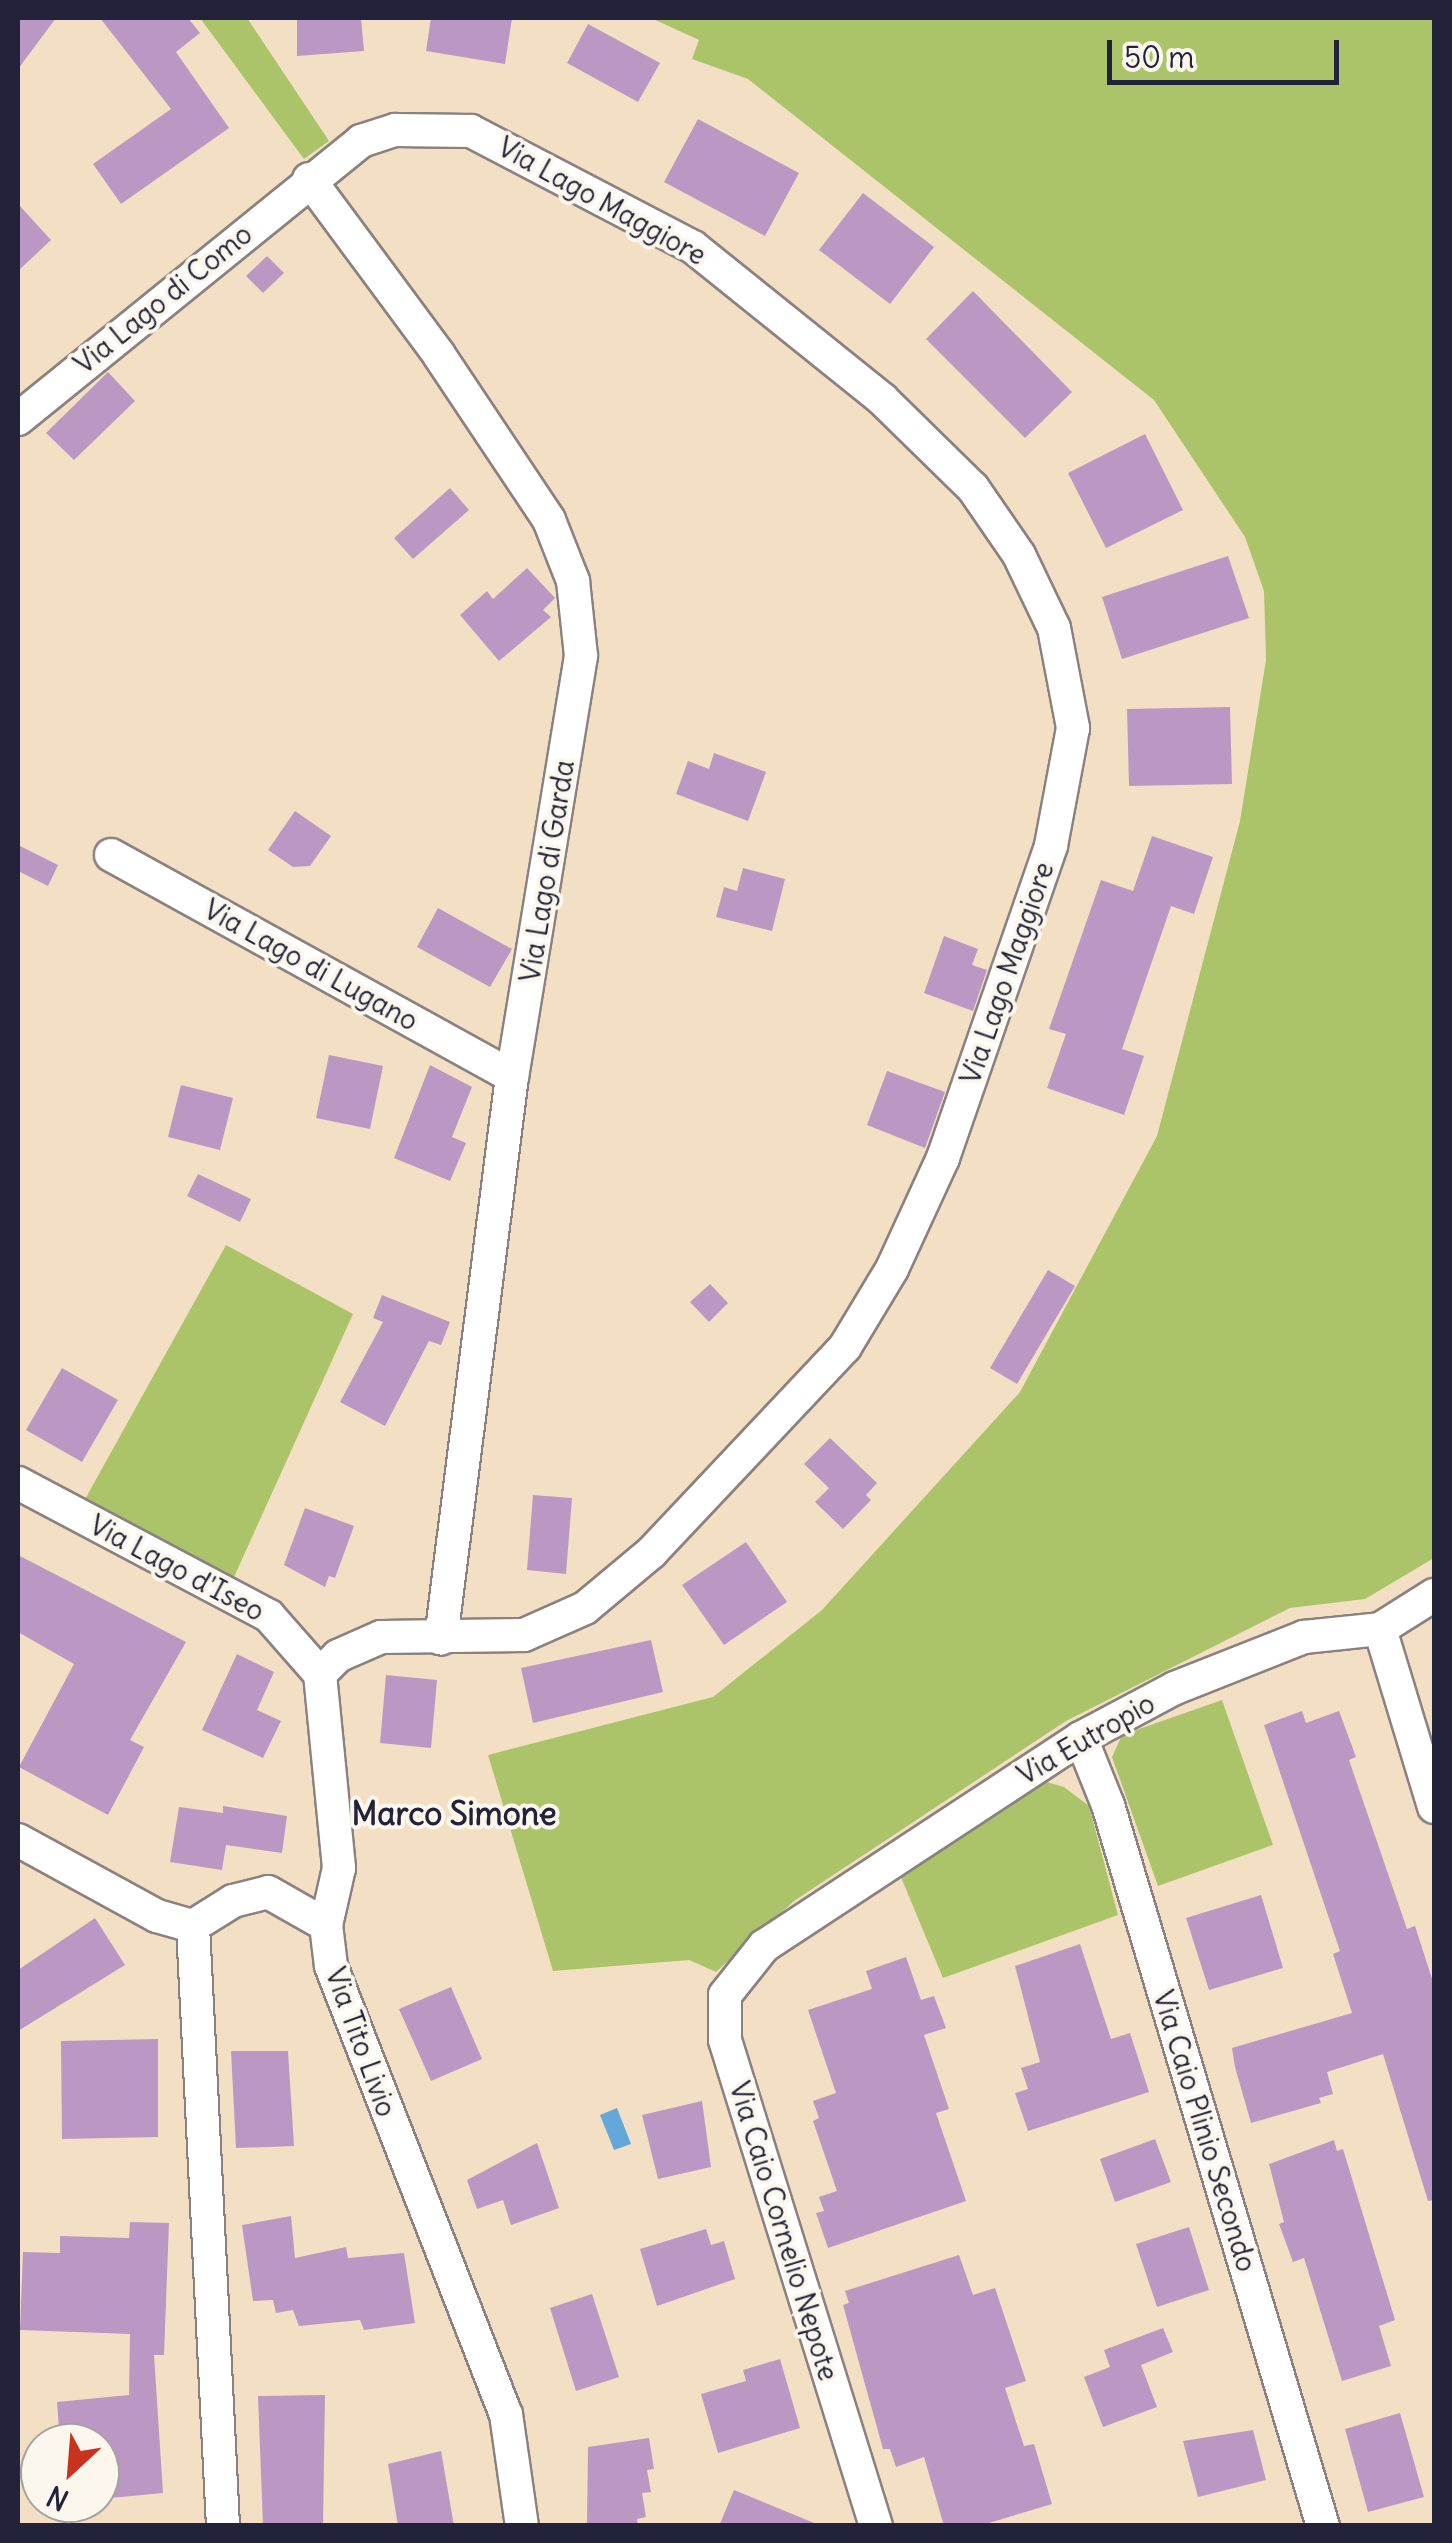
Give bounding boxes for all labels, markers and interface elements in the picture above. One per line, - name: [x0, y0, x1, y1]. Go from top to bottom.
- scale bar: [1112, 20, 1344, 82]
- text: 50 m: [1124, 38, 1194, 76]
- street label: Via Lago Maggiore: [492, 130, 712, 272]
- street label: Via Lago di Como: [67, 217, 259, 381]
- street label: Via Lago di Garda: [513, 757, 581, 985]
- street label: Via Lago Maggiore: [953, 858, 1061, 1088]
- street label: Via Lago di Lugano: [198, 892, 424, 1038]
- street label: Via Lago d'Iseo: [84, 1508, 270, 1628]
- street label: Via Eutropio: [1011, 1686, 1161, 1792]
- district label: Marco Simone: [351, 1795, 557, 1833]
- street label: Via Tito Livio: [318, 1963, 404, 2121]
- street label: Via Caio Plinio Secondo: [1146, 1986, 1264, 2276]
- street label: Via Caio Cornelio Nepote: [723, 2077, 845, 2385]
- north arrow: [20, 2423, 120, 2523]
- text: N: [41, 2478, 74, 2519]

